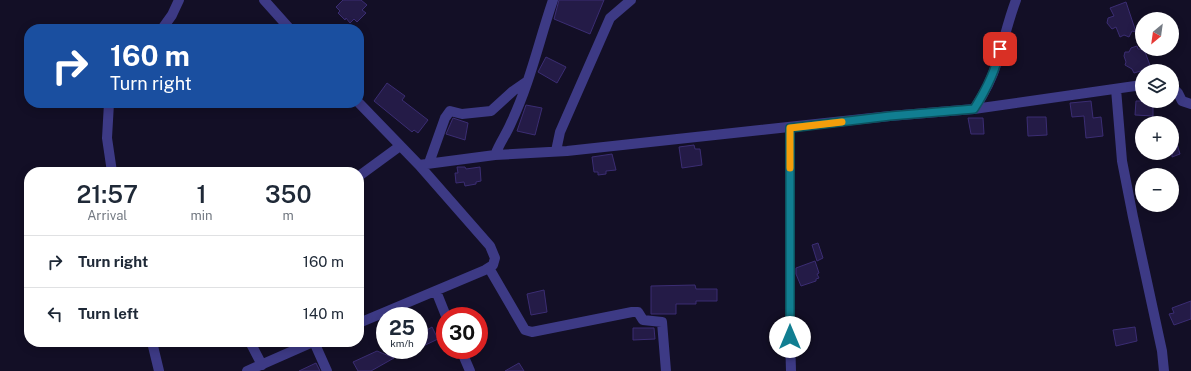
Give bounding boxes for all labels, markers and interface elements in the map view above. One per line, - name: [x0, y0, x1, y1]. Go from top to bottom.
- north arrow: [1135, 12, 1179, 56]
- map controls: [1135, 12, 1179, 212]
- pin: [983, 32, 1017, 66]
- icon: arrive: [989, 38, 1011, 60]
- text: 160 m: [110, 39, 190, 72]
- icon: right: [44, 40, 96, 92]
- button: layers: [1135, 64, 1179, 108]
- text: Turn right: [110, 73, 192, 94]
- button: +: [1135, 116, 1179, 160]
- button: −: [1135, 168, 1179, 212]
- text: 21:57: [77, 180, 138, 208]
- text: 1: [196, 180, 206, 208]
- text: 350: [265, 180, 312, 208]
- text: Arrival: [87, 208, 127, 223]
- text: min: [190, 208, 212, 223]
- text: m: [283, 208, 294, 223]
- icon: right: [44, 251, 66, 273]
- text: Turn right: [78, 253, 148, 270]
- text: 160 m: [303, 253, 344, 270]
- icon: left: [44, 303, 66, 325]
- text: Turn left: [78, 305, 139, 322]
- text: 140 m: [303, 305, 344, 322]
- speed limit sign: 30: [436, 307, 488, 359]
- text: 25: [389, 316, 415, 340]
- position arrow: [769, 316, 811, 358]
- text: km/h: [390, 337, 414, 349]

